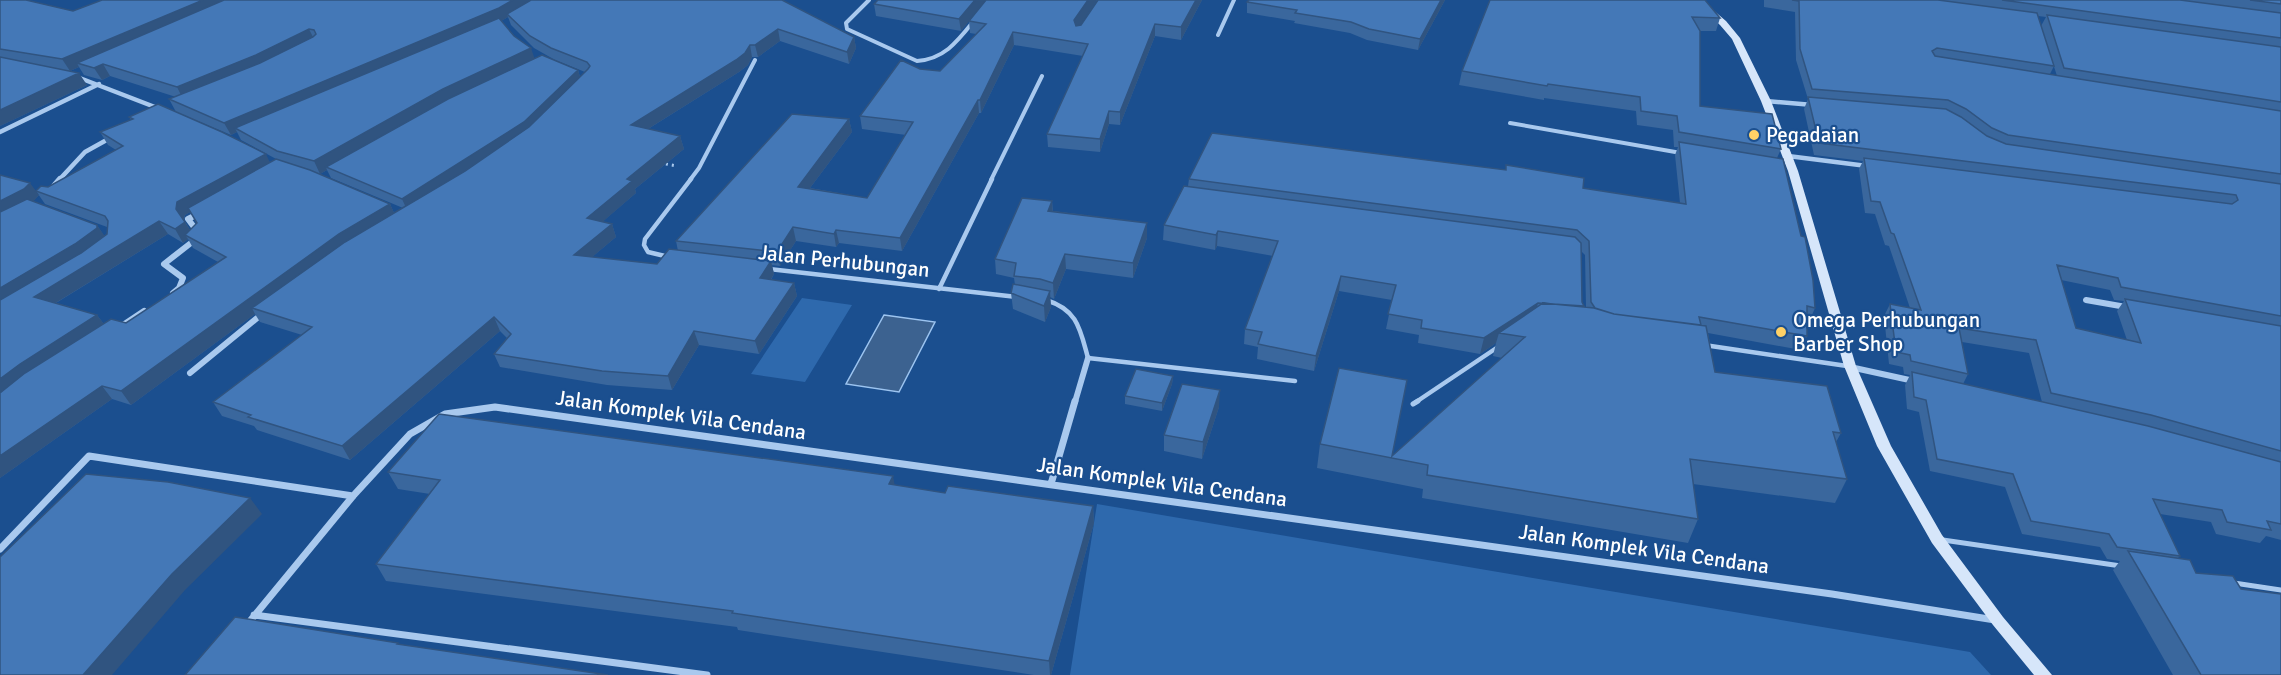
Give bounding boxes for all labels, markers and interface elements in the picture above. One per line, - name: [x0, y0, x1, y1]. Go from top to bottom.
- place label: Pegadaian: [1766, 122, 1859, 148]
- marker: Pegadaian: [1747, 128, 1761, 142]
- street label: Jalan Perhubungan: [757, 239, 931, 283]
- place label: Omega Perhubungan Barber Shop: [1793, 307, 1980, 357]
- marker: Omega Perhubungan Barber Shop: [1774, 325, 1788, 339]
- street label: Jalan Komplek Vila Cendana: [554, 385, 808, 445]
- street label: Jalan Komplek Vila Cendana: [1035, 452, 1289, 512]
- street label: Jalan Komplek Vila Cendana: [1517, 519, 1771, 579]

